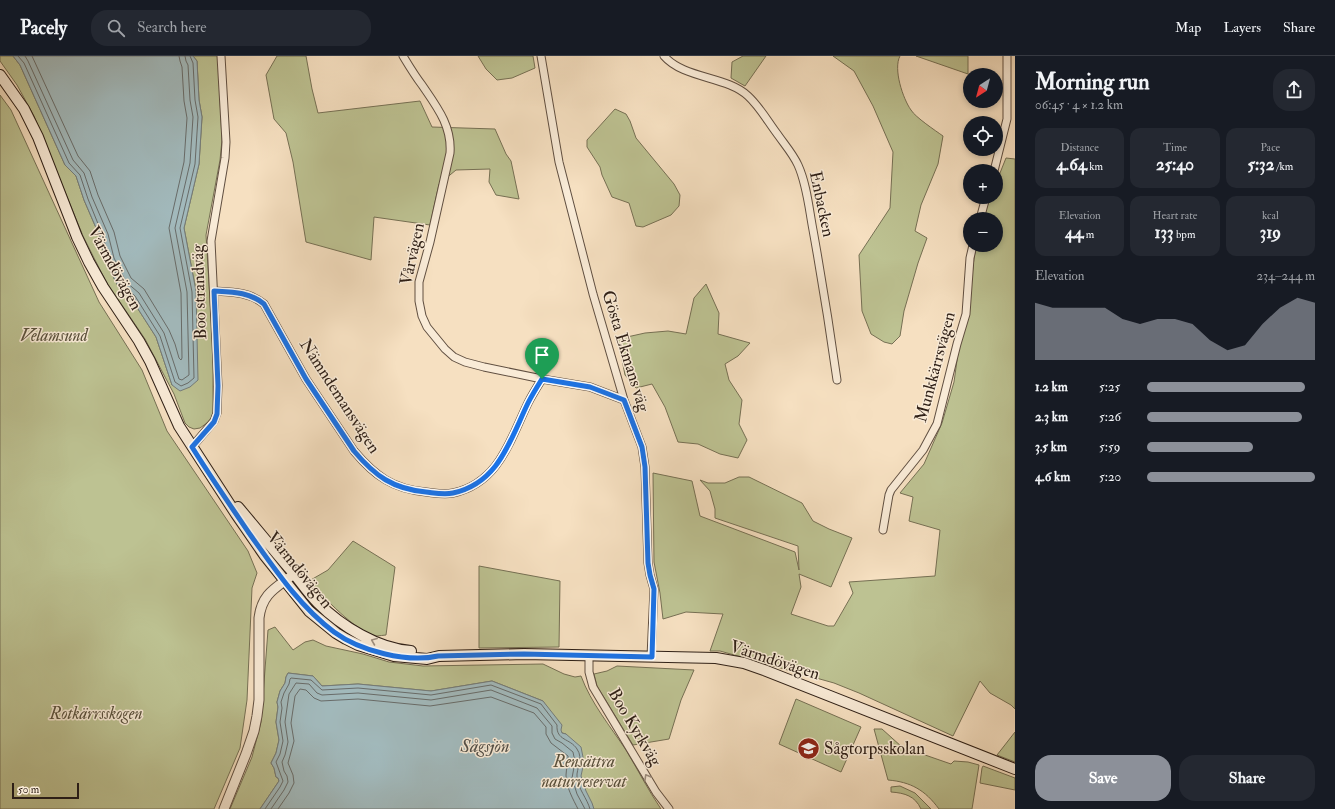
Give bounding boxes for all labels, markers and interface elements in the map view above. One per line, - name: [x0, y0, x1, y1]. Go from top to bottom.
- search box: [91, 10, 371, 46]
- text: Pacely: [20, 16, 67, 40]
- icon: search: [105, 17, 127, 39]
- text: Search here: [137, 18, 207, 37]
- text: Map: [1175, 19, 1201, 36]
- text: Layers: [1223, 19, 1261, 36]
- text: Share: [1283, 19, 1315, 36]
- north arrow: [963, 68, 1003, 108]
- map controls: [963, 68, 1003, 252]
- text: Morning run: [1035, 68, 1150, 96]
- button: share: [1273, 69, 1315, 111]
- text: 06:45 · 4 × 1.2 km: [1035, 97, 1123, 113]
- button: locate: [963, 116, 1003, 156]
- text: Distance: [1060, 141, 1099, 154]
- text: Time: [1163, 141, 1187, 154]
- text: Pace: [1260, 141, 1280, 154]
- text: 4.64: [1056, 154, 1087, 175]
- text: 25:40: [1156, 154, 1194, 175]
- text: 5:32: [1247, 154, 1274, 175]
- text: km: [1087, 160, 1103, 173]
- text: /km: [1274, 160, 1293, 173]
- button: +: [963, 164, 1003, 204]
- street label: Enbacken: [805, 169, 839, 239]
- text: Elevation: [1059, 209, 1101, 222]
- text: Heart rate: [1153, 209, 1197, 222]
- text: kcal: [1262, 209, 1279, 222]
- button: −: [963, 212, 1003, 252]
- street label: Vårvägen: [395, 221, 429, 287]
- street label: Värmdövägen: [83, 222, 147, 314]
- text: 44: [1065, 222, 1083, 243]
- text: 133: [1155, 222, 1174, 243]
- text: 319: [1260, 222, 1281, 243]
- text: m: [1083, 228, 1094, 241]
- text: bpm: [1174, 228, 1195, 241]
- street label: Boo strandväg: [187, 243, 211, 340]
- text: Elevation: [1035, 268, 1085, 284]
- text: 234–244 m: [1256, 268, 1315, 284]
- street label: Gösta Ekmans väg: [598, 288, 655, 415]
- street label: Munkkärrsvägen: [910, 309, 960, 425]
- park label: Velamsund: [20, 325, 89, 346]
- street label: Nämndemansvägen: [295, 335, 385, 457]
- pin: [525, 338, 559, 379]
- icon: arrive: [531, 344, 553, 366]
- text: 1.2 km: [1035, 379, 1068, 395]
- text: 5:25: [1099, 379, 1120, 395]
- text: 2.3 km: [1035, 409, 1068, 425]
- text: 5:26: [1099, 409, 1121, 425]
- text: 3.5 km: [1035, 439, 1067, 455]
- text: 5:59: [1099, 439, 1120, 455]
- text: 4.6 km: [1035, 469, 1070, 485]
- text: 5:20: [1099, 469, 1121, 485]
- street label: Värmdövägen: [263, 527, 338, 613]
- street label: Värmdövägen: [728, 636, 823, 684]
- one-way arrow: [370, 637, 377, 645]
- street label: Boo Kyrkväg: [603, 684, 667, 771]
- park label: Rotkärrsskogen: [49, 703, 142, 724]
- water label: Sågsjön: [459, 735, 510, 758]
- school or university icon: Sågtorpsskolan: [795, 735, 821, 761]
- place label: Sågtorpsskolan: [824, 738, 925, 760]
- park label: Rensättra naturreservat: [541, 751, 628, 792]
- button: Save: [1035, 755, 1171, 801]
- button: Share: [1179, 755, 1315, 801]
- one-way arrow: [645, 774, 652, 781]
- scale bar: [12, 781, 79, 800]
- text: 50 m: [18, 783, 39, 796]

